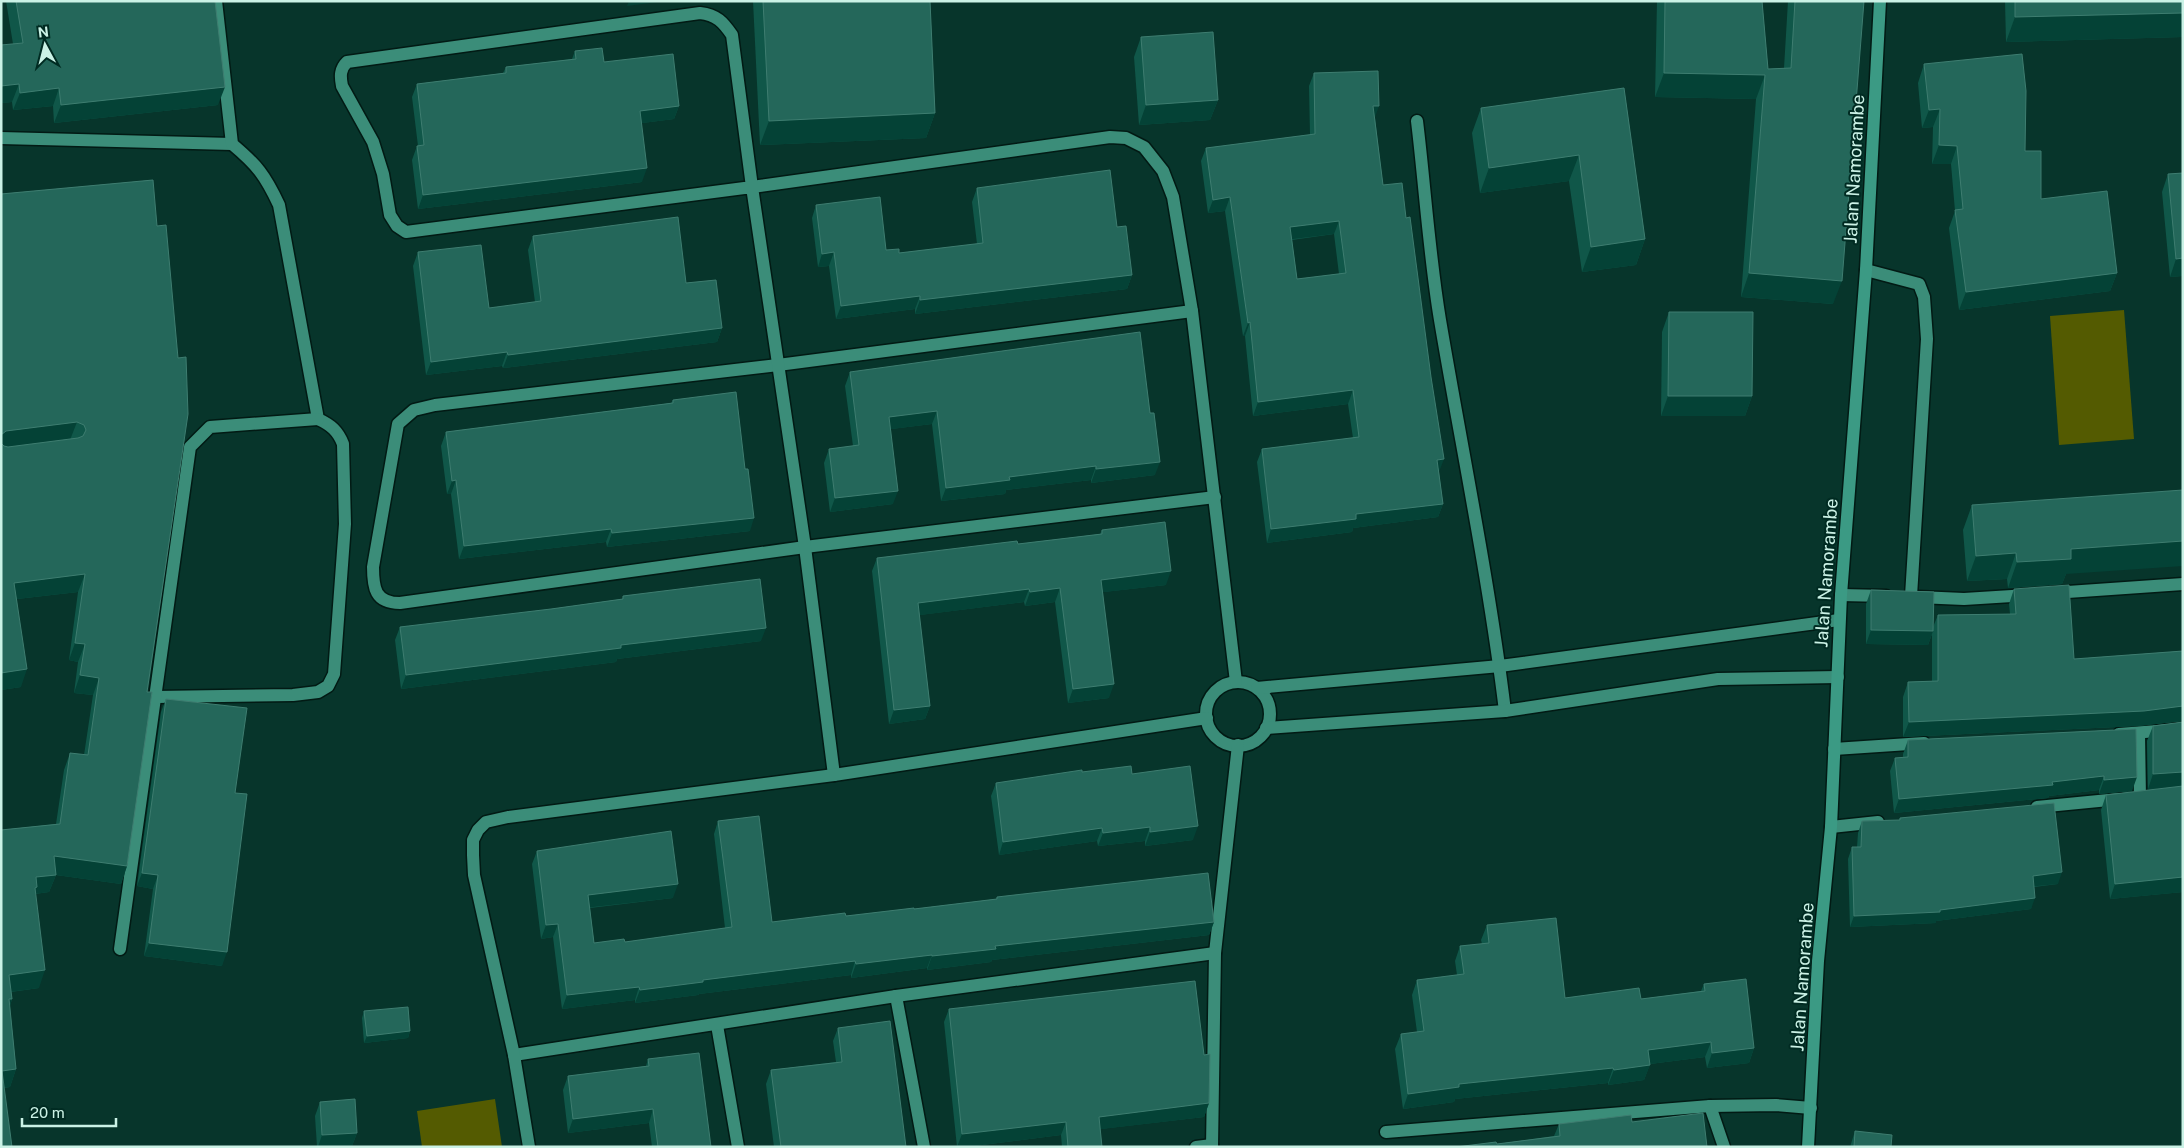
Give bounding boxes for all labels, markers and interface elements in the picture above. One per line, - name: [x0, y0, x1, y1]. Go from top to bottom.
- north arrow: [20, 20, 70, 70]
- text: N: [37, 23, 50, 41]
- street label: Jalan Namorambe: [1840, 94, 1868, 244]
- street label: Jalan Namorambe: [1810, 498, 1842, 648]
- street label: Jalan Namorambe: [1786, 902, 1818, 1052]
- scale bar: [22, 1096, 116, 1128]
- text: 20 m: [30, 1104, 65, 1121]

